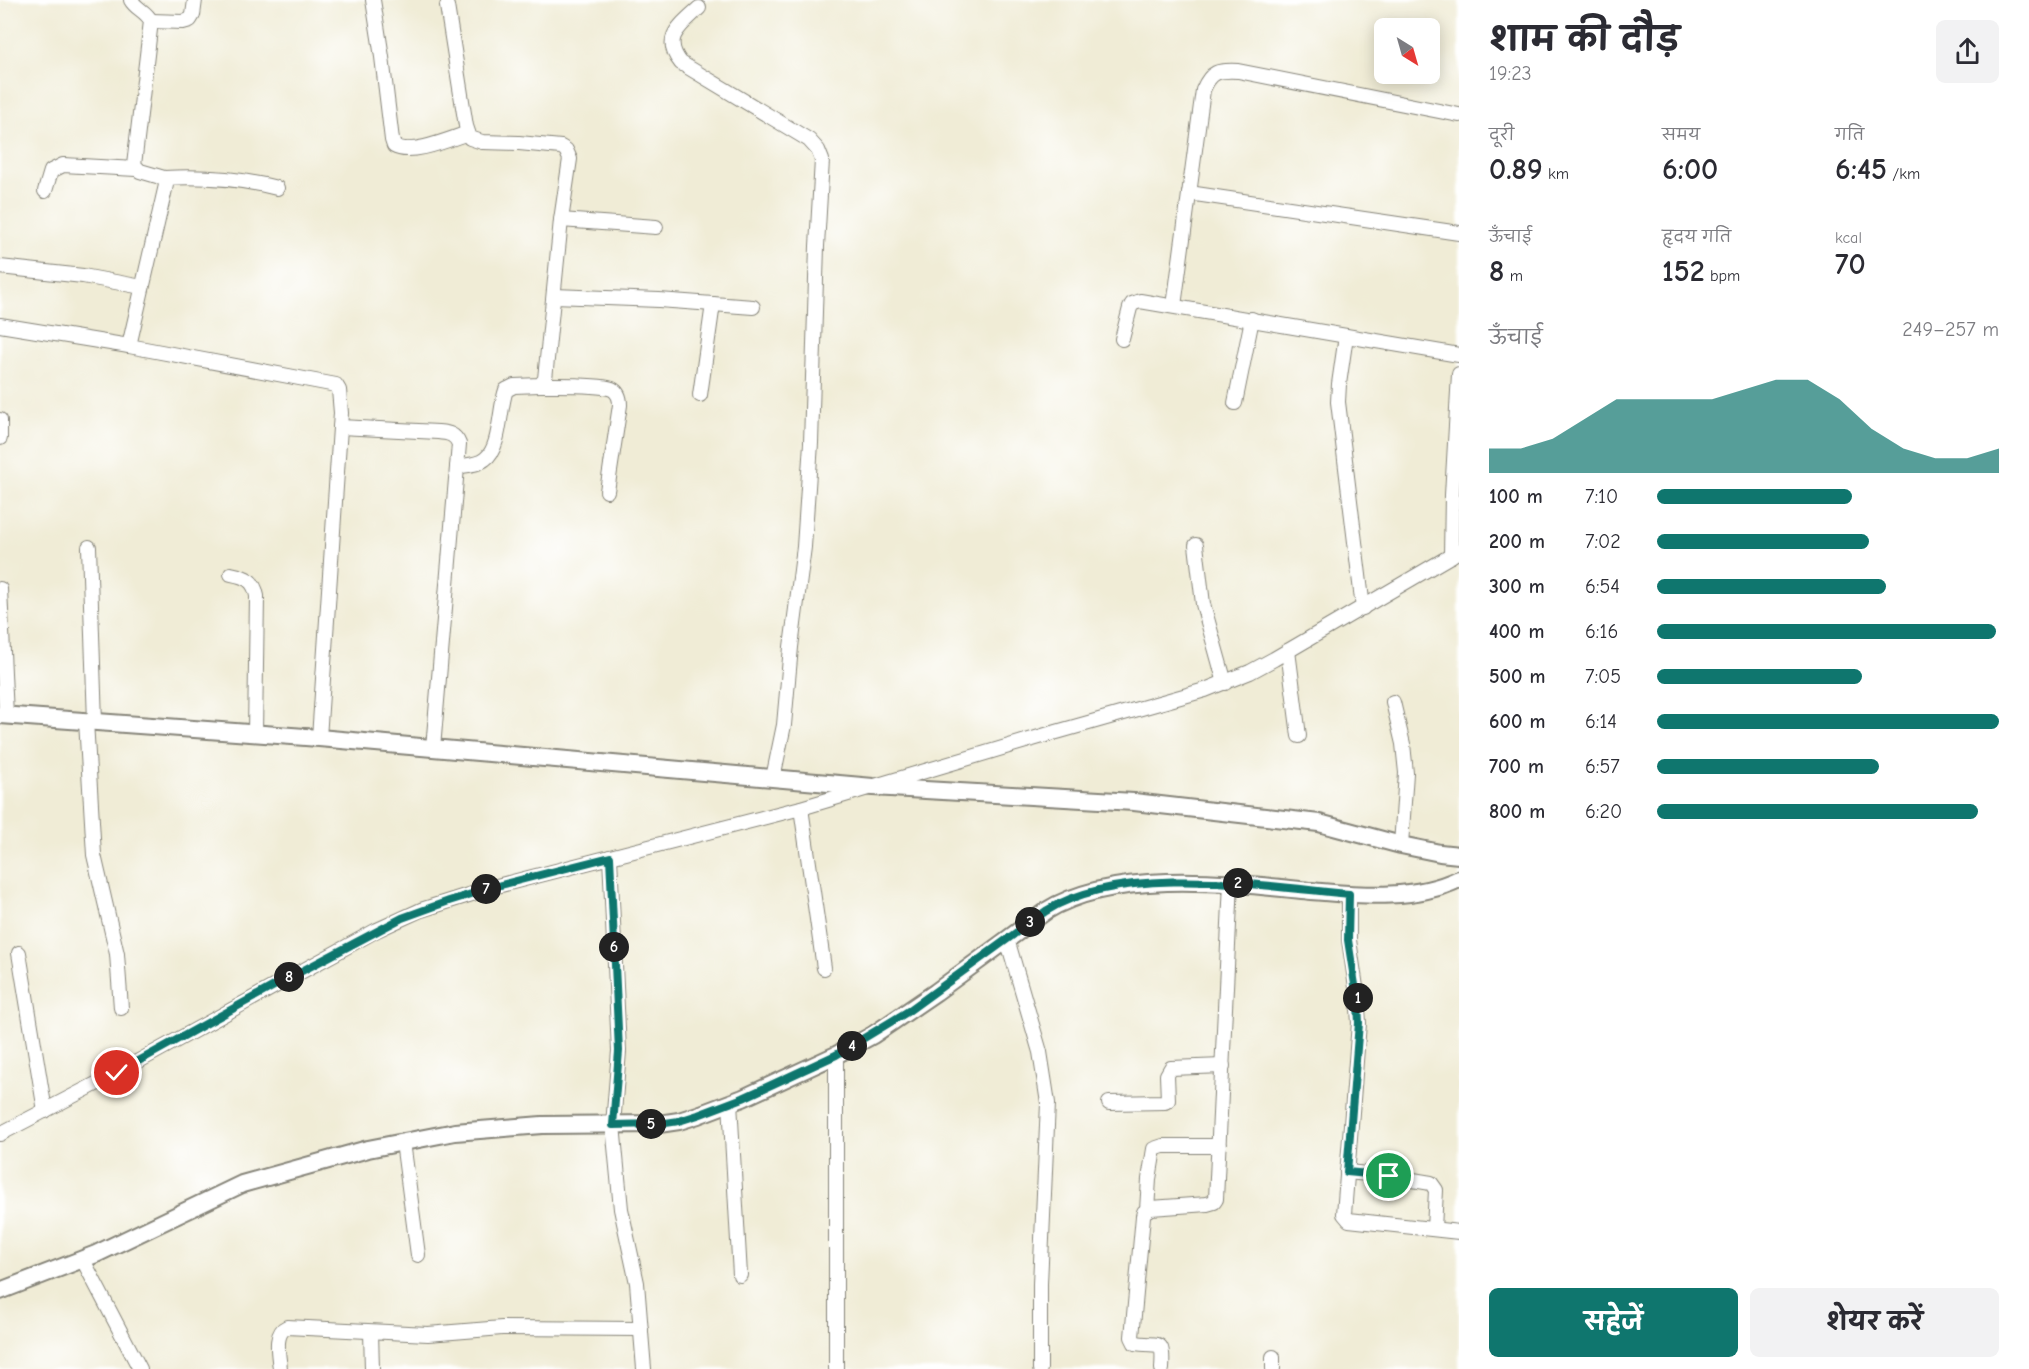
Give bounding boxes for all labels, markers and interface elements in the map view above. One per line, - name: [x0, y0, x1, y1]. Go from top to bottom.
- north arrow: [1374, 18, 1440, 84]
- map controls: [1374, 18, 1440, 84]
- text: शाम की दौड़: [1489, 20, 1680, 58]
- button: share: [1936, 20, 1999, 83]
- text: 19:23: [1489, 62, 1532, 85]
- text: दूरी: [1489, 126, 1514, 144]
- text: समय: [1662, 126, 1700, 144]
- text: गति: [1835, 126, 1864, 144]
- text: 0.89: [1489, 152, 1543, 187]
- text: 6:00: [1662, 152, 1718, 187]
- text: 6:45: [1835, 152, 1887, 187]
- text: km: [1543, 165, 1569, 183]
- text: /km: [1887, 165, 1920, 183]
- text: ऊँचाई: [1489, 228, 1532, 246]
- text: हृदय गति: [1662, 228, 1731, 246]
- text: kcal: [1835, 229, 1862, 247]
- text: 70: [1835, 247, 1866, 282]
- text: 8: [1489, 254, 1504, 289]
- text: 152: [1662, 254, 1705, 289]
- text: m: [1504, 267, 1523, 285]
- text: bpm: [1705, 267, 1740, 285]
- text: 249–257 m: [1902, 318, 1999, 341]
- text: ऊँचाई: [1489, 326, 1543, 349]
- text: 100 m: [1489, 485, 1543, 508]
- text: 7:10: [1585, 485, 1618, 508]
- text: 200 m: [1489, 530, 1545, 553]
- text: 7:02: [1585, 530, 1621, 553]
- text: 300 m: [1489, 575, 1545, 598]
- text: 6:54: [1585, 575, 1620, 598]
- text: 400 m: [1489, 620, 1544, 643]
- text: 6:16: [1585, 620, 1618, 643]
- text: 500 m: [1489, 665, 1546, 688]
- text: 7:05: [1585, 665, 1621, 688]
- text: 600 m: [1489, 710, 1545, 733]
- text: 6:14: [1585, 710, 1617, 733]
- text: 700 m: [1489, 755, 1544, 778]
- text: 6:57: [1585, 755, 1620, 778]
- text: 800 m: [1489, 800, 1545, 823]
- text: 6:20: [1585, 800, 1622, 823]
- pin: 2: [1223, 868, 1253, 898]
- pin: 7: [471, 874, 501, 904]
- text: 2: [1234, 874, 1242, 892]
- text: 7: [482, 880, 490, 898]
- pin: 3: [1015, 907, 1045, 937]
- text: 3: [1026, 913, 1034, 931]
- pin: 6: [599, 932, 629, 962]
- text: 6: [610, 938, 618, 956]
- pin: 8: [274, 962, 304, 992]
- text: 8: [285, 968, 293, 986]
- pin: 1: [1343, 983, 1373, 1013]
- text: 1: [1355, 989, 1361, 1007]
- pin: 4: [837, 1031, 867, 1061]
- text: 4: [848, 1037, 856, 1055]
- pin: [91, 1047, 142, 1098]
- icon: check: [100, 1056, 133, 1089]
- pin: 5: [636, 1109, 666, 1139]
- text: 5: [647, 1115, 655, 1133]
- pin: [1363, 1150, 1414, 1201]
- icon: arrive: [1372, 1159, 1405, 1192]
- button: सहेजें: [1489, 1288, 1738, 1357]
- button: शेयर करें: [1750, 1288, 1999, 1357]

